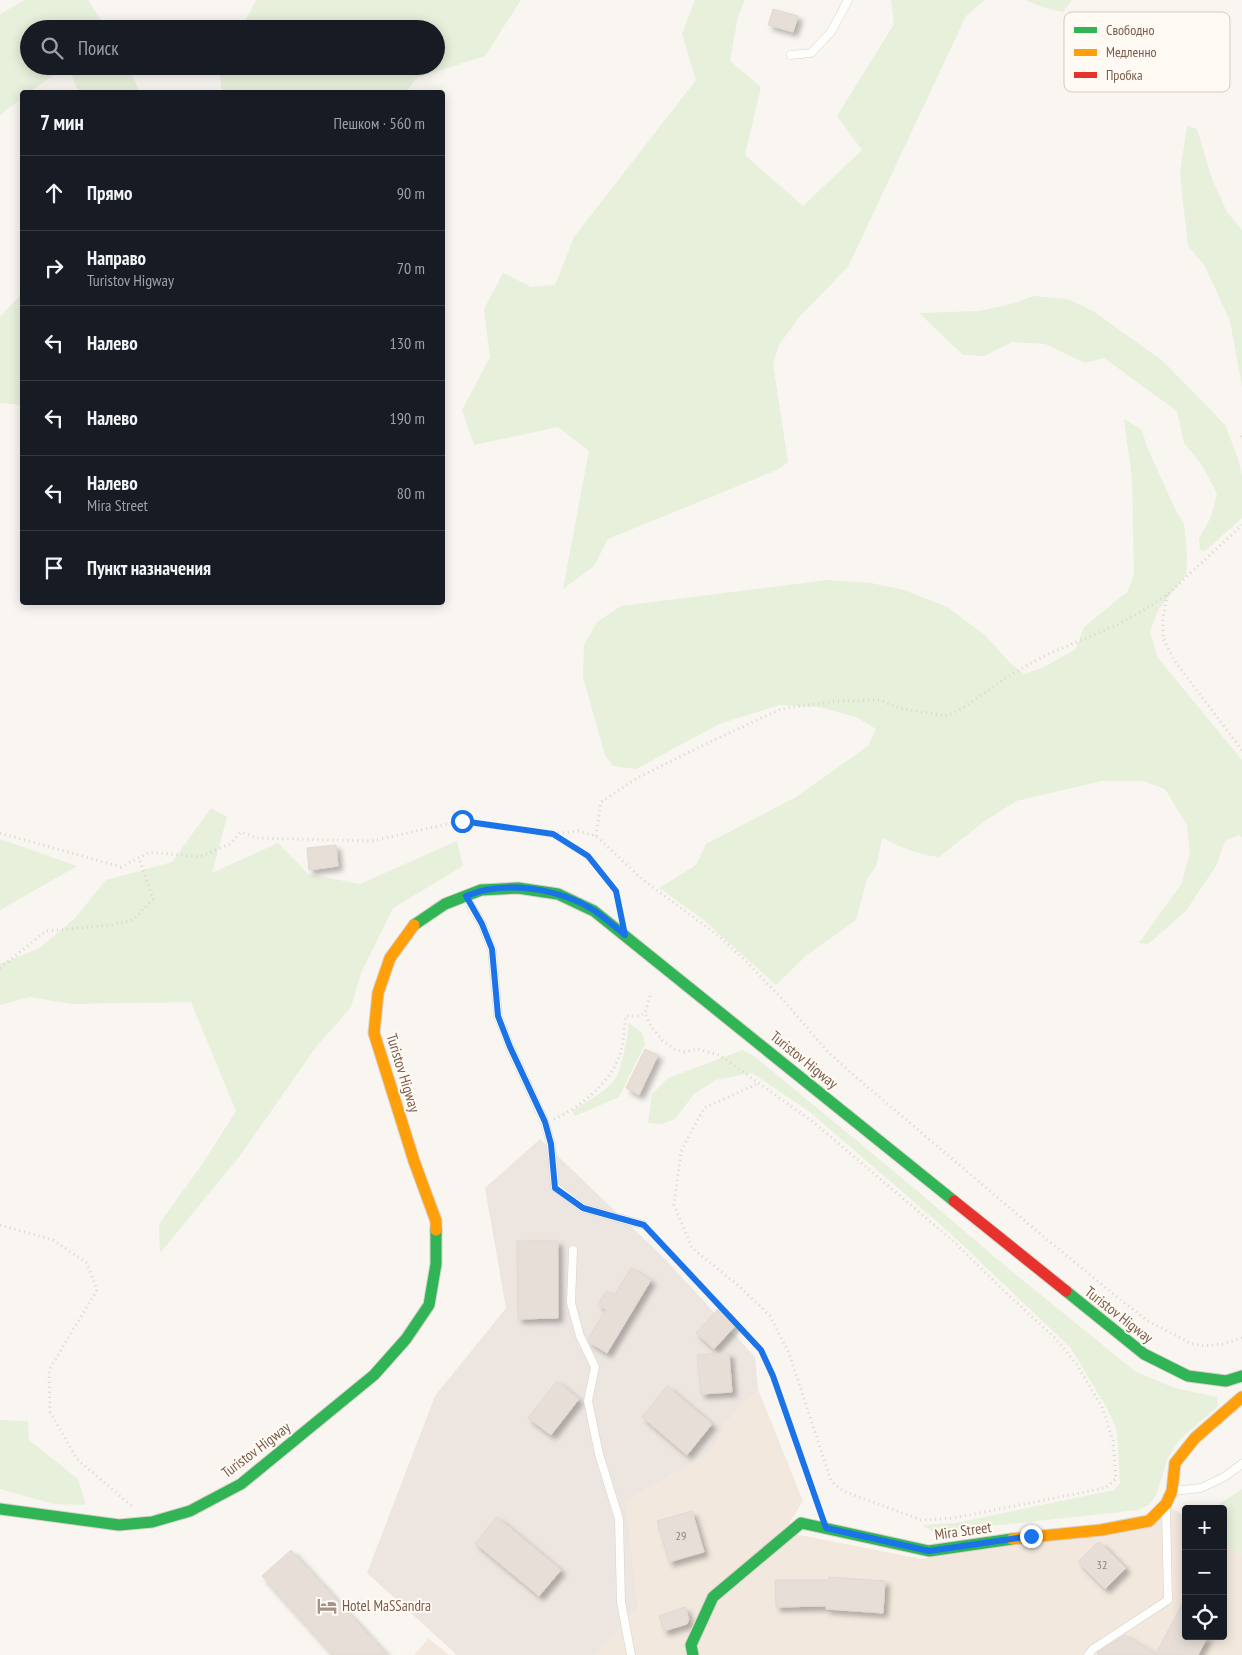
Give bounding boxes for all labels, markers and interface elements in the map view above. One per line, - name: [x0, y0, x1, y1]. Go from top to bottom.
- legend: [1064, 12, 1230, 92]
- search box: [20, 20, 445, 75]
- text: Свободно: [1106, 21, 1154, 39]
- icon: search: [38, 34, 66, 62]
- text: Поиск: [78, 36, 119, 60]
- text: Медленно: [1106, 43, 1157, 61]
- text: Пробка: [1106, 66, 1143, 84]
- text: 7 мин: [40, 109, 84, 136]
- text: Пешком · 560 m: [334, 113, 425, 133]
- icon: ahead: [40, 179, 68, 207]
- text: Прямо: [87, 181, 132, 205]
- text: 90 m: [397, 183, 425, 203]
- text: Направо: [87, 246, 146, 270]
- icon: right: [40, 254, 68, 282]
- text: 70 m: [397, 258, 425, 278]
- text: Turistov Higway: [87, 270, 174, 290]
- icon: left: [40, 329, 68, 357]
- text: Налево: [87, 331, 138, 355]
- text: 130 m: [390, 333, 425, 353]
- icon: left: [40, 404, 68, 432]
- text: Налево: [87, 406, 138, 430]
- text: 190 m: [390, 408, 425, 428]
- text: Налево: [87, 471, 138, 495]
- icon: left: [40, 479, 68, 507]
- text: 80 m: [397, 483, 425, 503]
- text: Mira Street: [87, 495, 148, 515]
- icon: arrive: [40, 554, 68, 582]
- text: Пункт назначения: [87, 556, 211, 580]
- route start: [451, 810, 474, 833]
- street label: Turistov Higway: [767, 1027, 842, 1093]
- street label: Turistov Higway: [382, 1031, 425, 1115]
- street label: Turistov Higway: [1081, 1282, 1158, 1347]
- street label: Turistov Higway: [217, 1417, 294, 1482]
- map controls: [1182, 1505, 1227, 1640]
- button: +: [1182, 1505, 1227, 1550]
- street label: Mira Street: [933, 1517, 993, 1544]
- route end: [1020, 1525, 1043, 1548]
- house number: 29: [676, 1528, 686, 1543]
- button: −: [1182, 1550, 1227, 1595]
- house number: 32: [1097, 1557, 1107, 1572]
- hotel icon: Hotel MaSSandra: [316, 1595, 338, 1617]
- button: locate: [1182, 1595, 1227, 1640]
- place label: Hotel MaSSandra: [342, 1596, 431, 1615]

